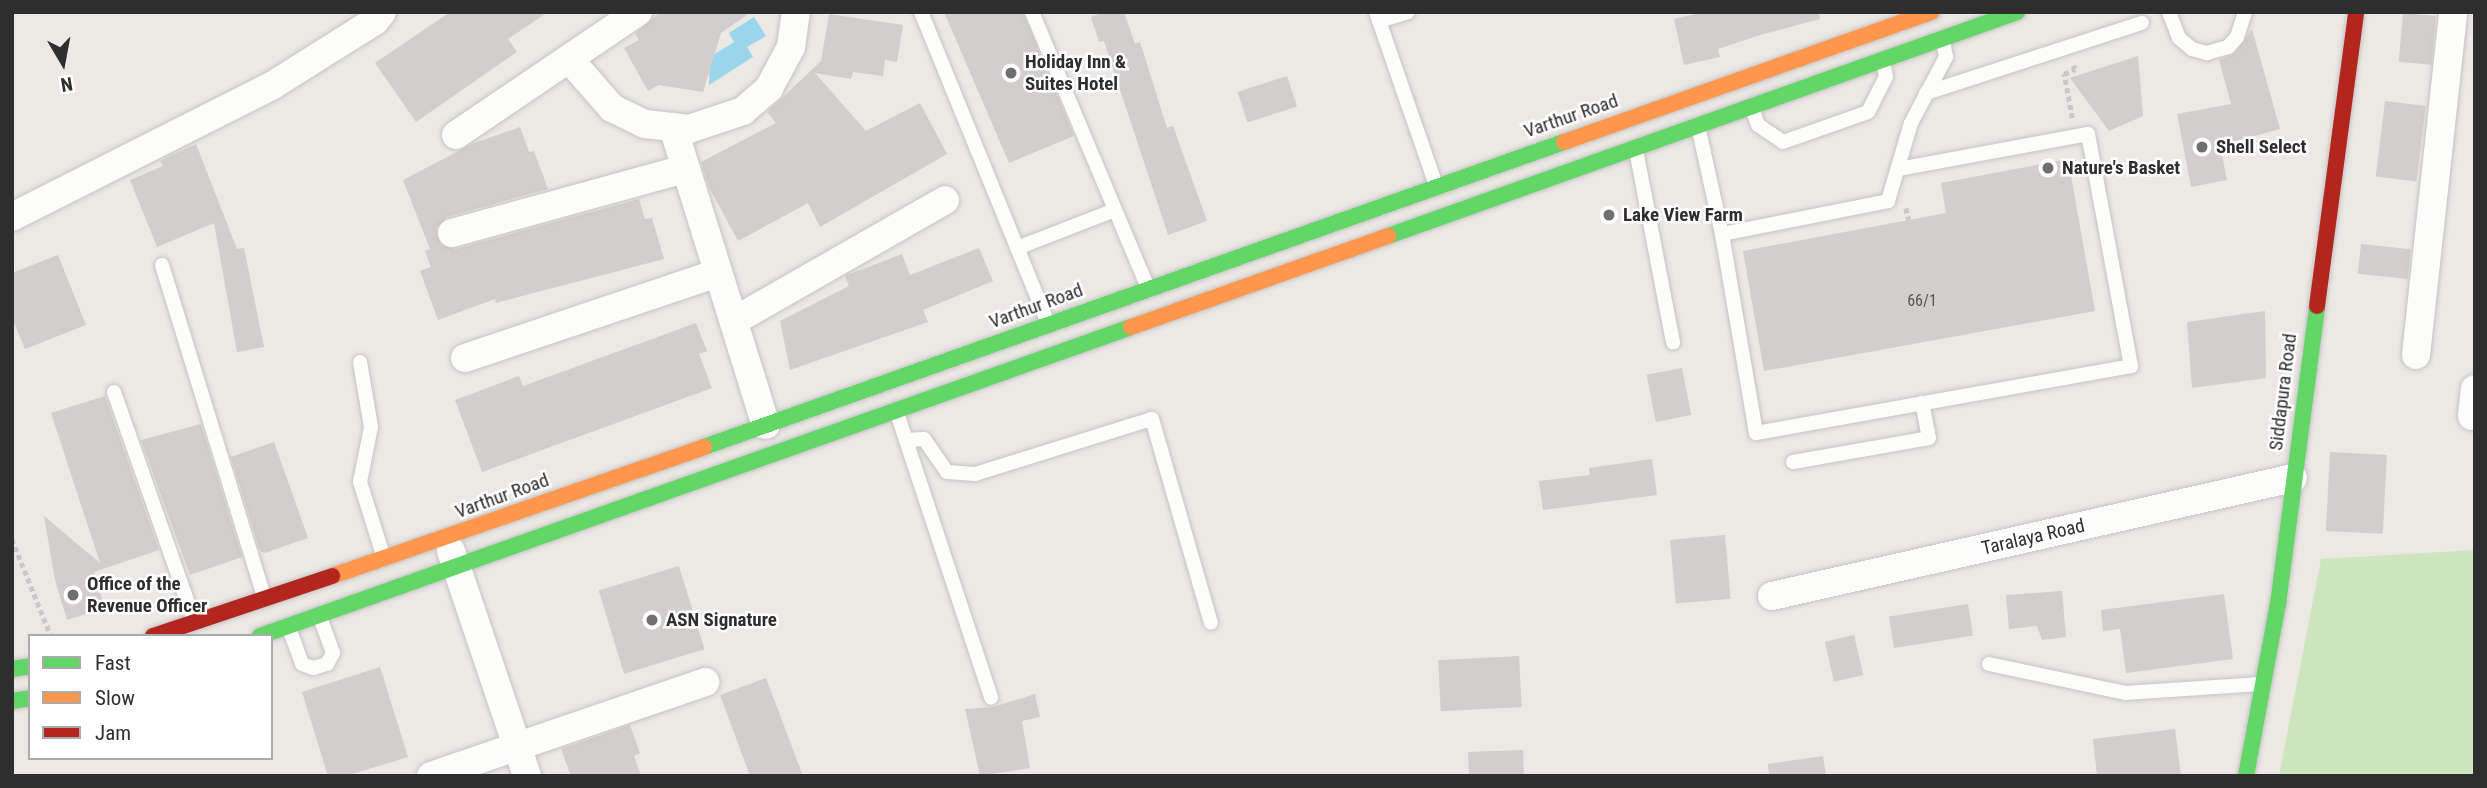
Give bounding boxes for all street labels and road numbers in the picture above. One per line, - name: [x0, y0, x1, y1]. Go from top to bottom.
- street label: Varthur Road: [1521, 89, 1621, 143]
- street label: Varthur Road: [986, 279, 1086, 333]
- street label: Siddapura Road: [2265, 332, 2301, 452]
- street label: Varthur Road: [452, 469, 552, 523]
- street label: Taralaya Road: [1979, 514, 2087, 560]

